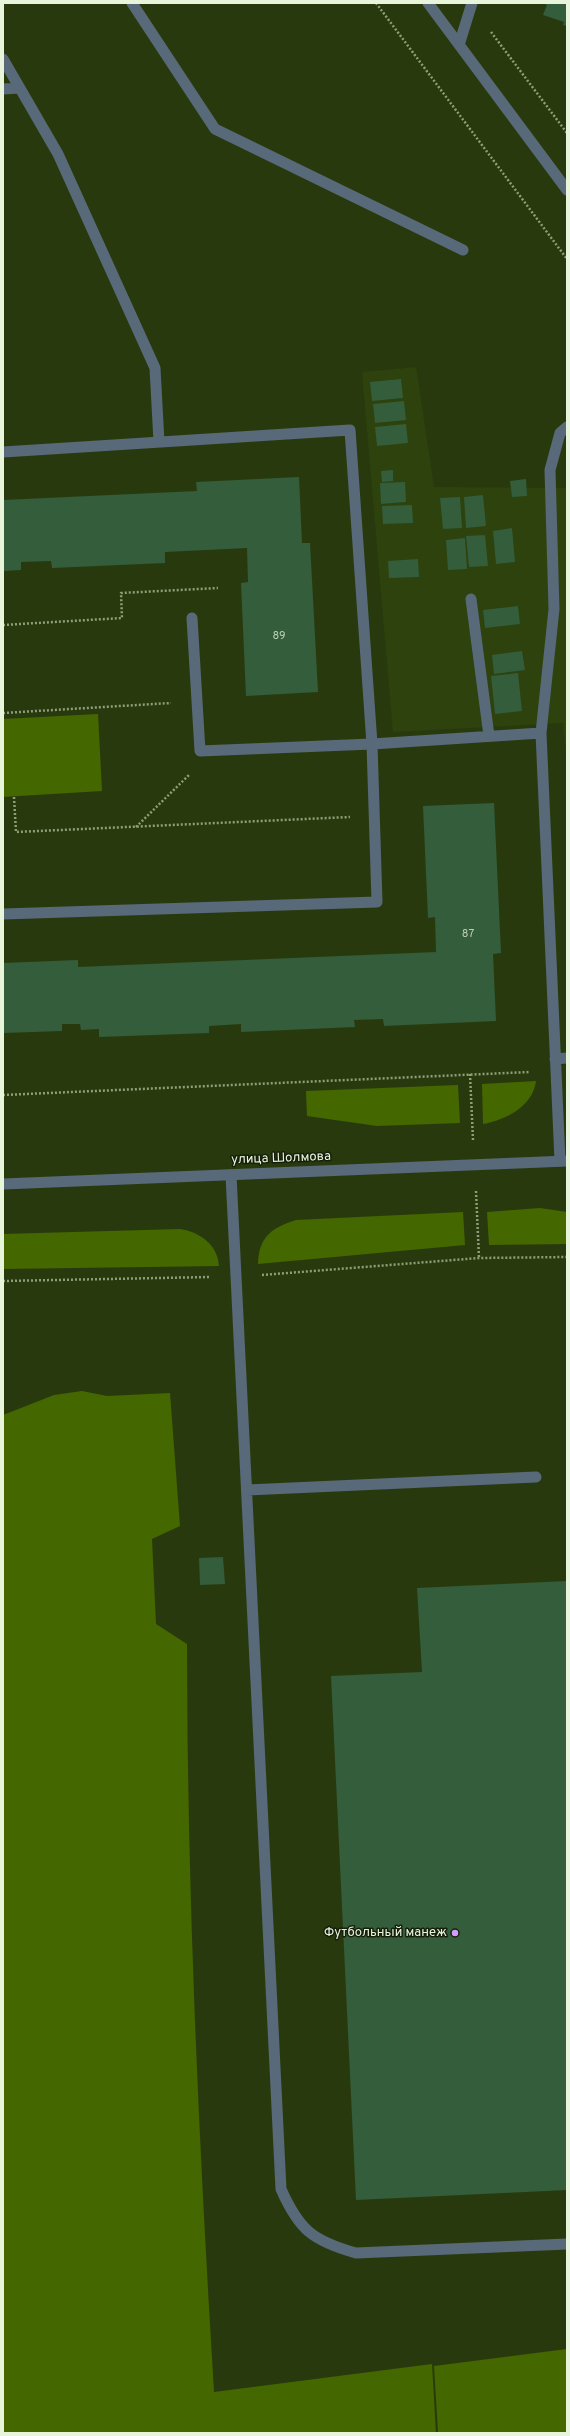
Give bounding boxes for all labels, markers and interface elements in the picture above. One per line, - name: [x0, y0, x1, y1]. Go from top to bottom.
- house number: 89: [272, 630, 286, 644]
- house number: 87: [462, 928, 474, 942]
- street label: улица Шолмова: [231, 1149, 331, 1169]
- place label: Футбольный манеж: [324, 1925, 447, 1941]
- marker: Футбольный манеж: [450, 1928, 460, 1938]

